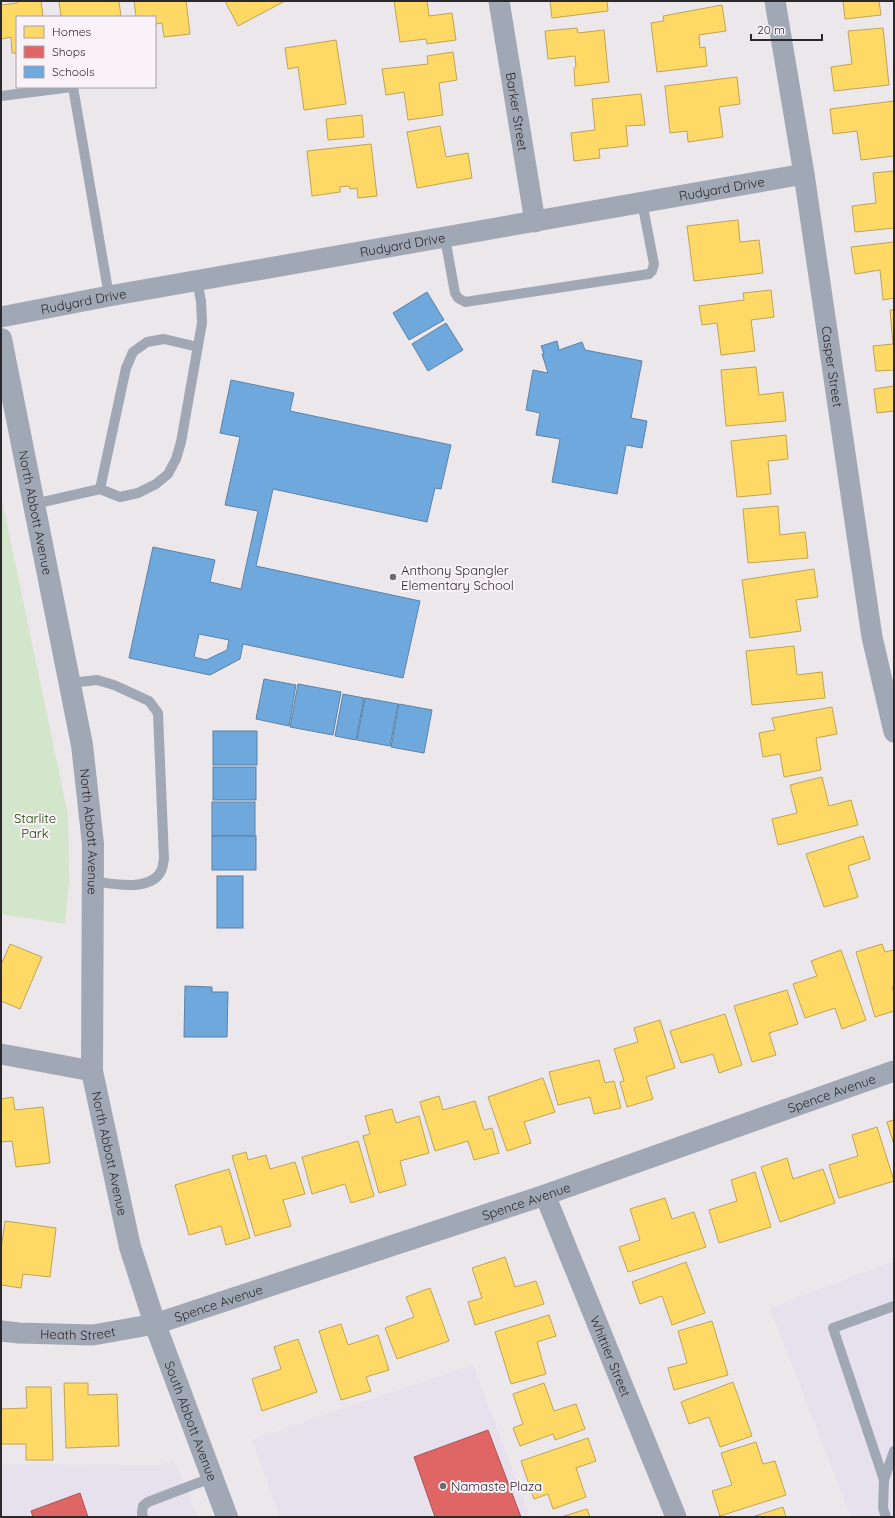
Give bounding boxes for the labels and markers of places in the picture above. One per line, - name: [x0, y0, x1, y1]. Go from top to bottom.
- place label: Anthony Spangler Elementary School: [401, 562, 514, 593]
- marker: Anthony Spangler Elementary School: [388, 572, 398, 582]
- place label: Namaste Plaza: [451, 1478, 542, 1494]
- marker: Namaste Plaza: [438, 1481, 448, 1491]

